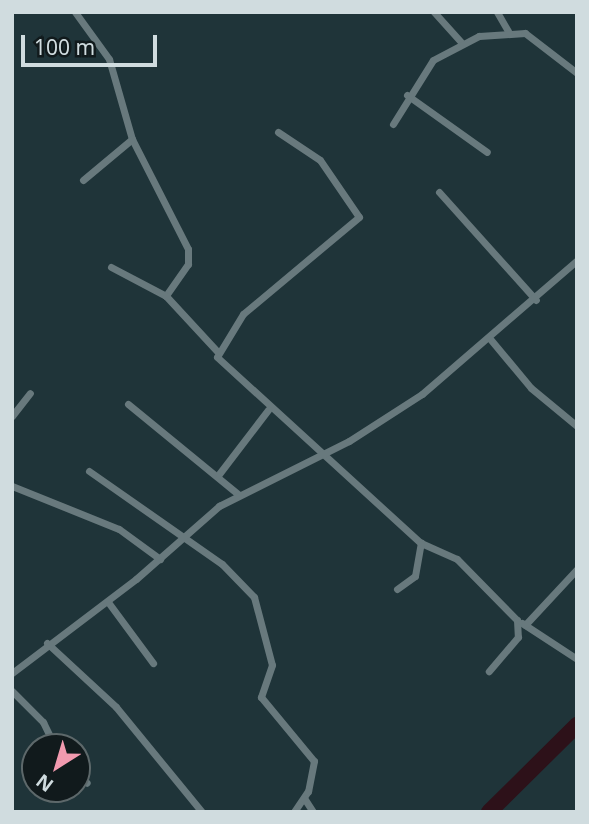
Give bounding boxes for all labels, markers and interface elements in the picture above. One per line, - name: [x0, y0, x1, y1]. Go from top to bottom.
- scale bar: [24, 21, 161, 65]
- text: 100 m: [34, 33, 95, 61]
- north arrow: [21, 733, 91, 803]
- text: N: [31, 768, 59, 798]

